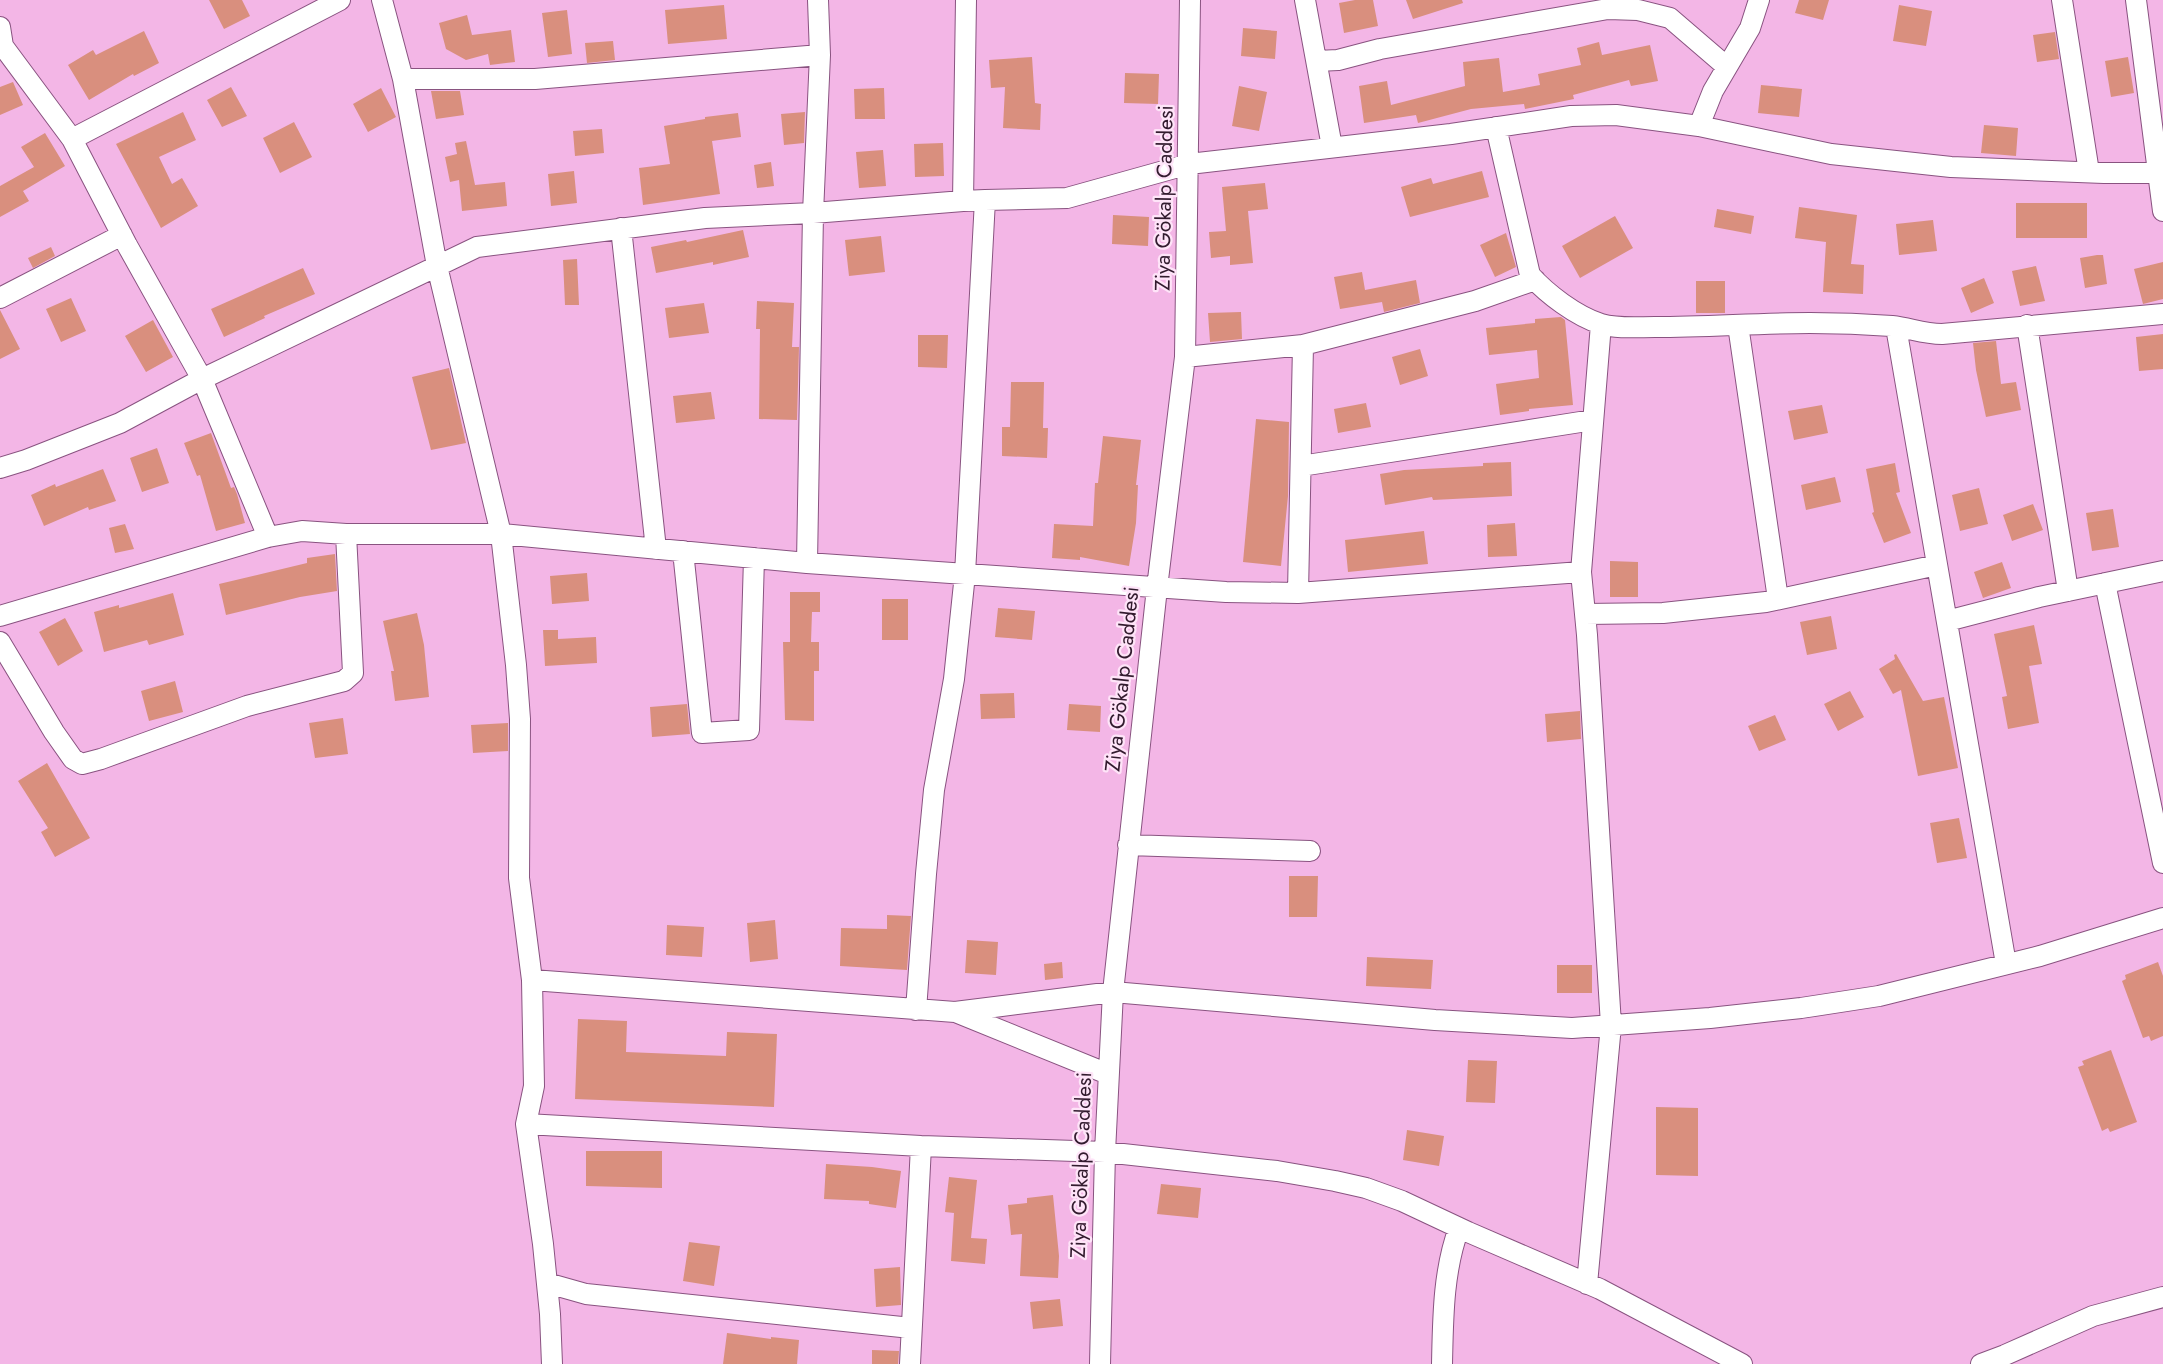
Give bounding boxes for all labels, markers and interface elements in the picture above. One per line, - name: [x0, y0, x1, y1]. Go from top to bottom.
- street label: Ziya Gökalp Caddesi: [1147, 105, 1181, 291]
- street label: Ziya Gökalp Caddesi: [1097, 585, 1147, 773]
- street label: Ziya Gökalp Caddesi: [1063, 1072, 1099, 1258]

